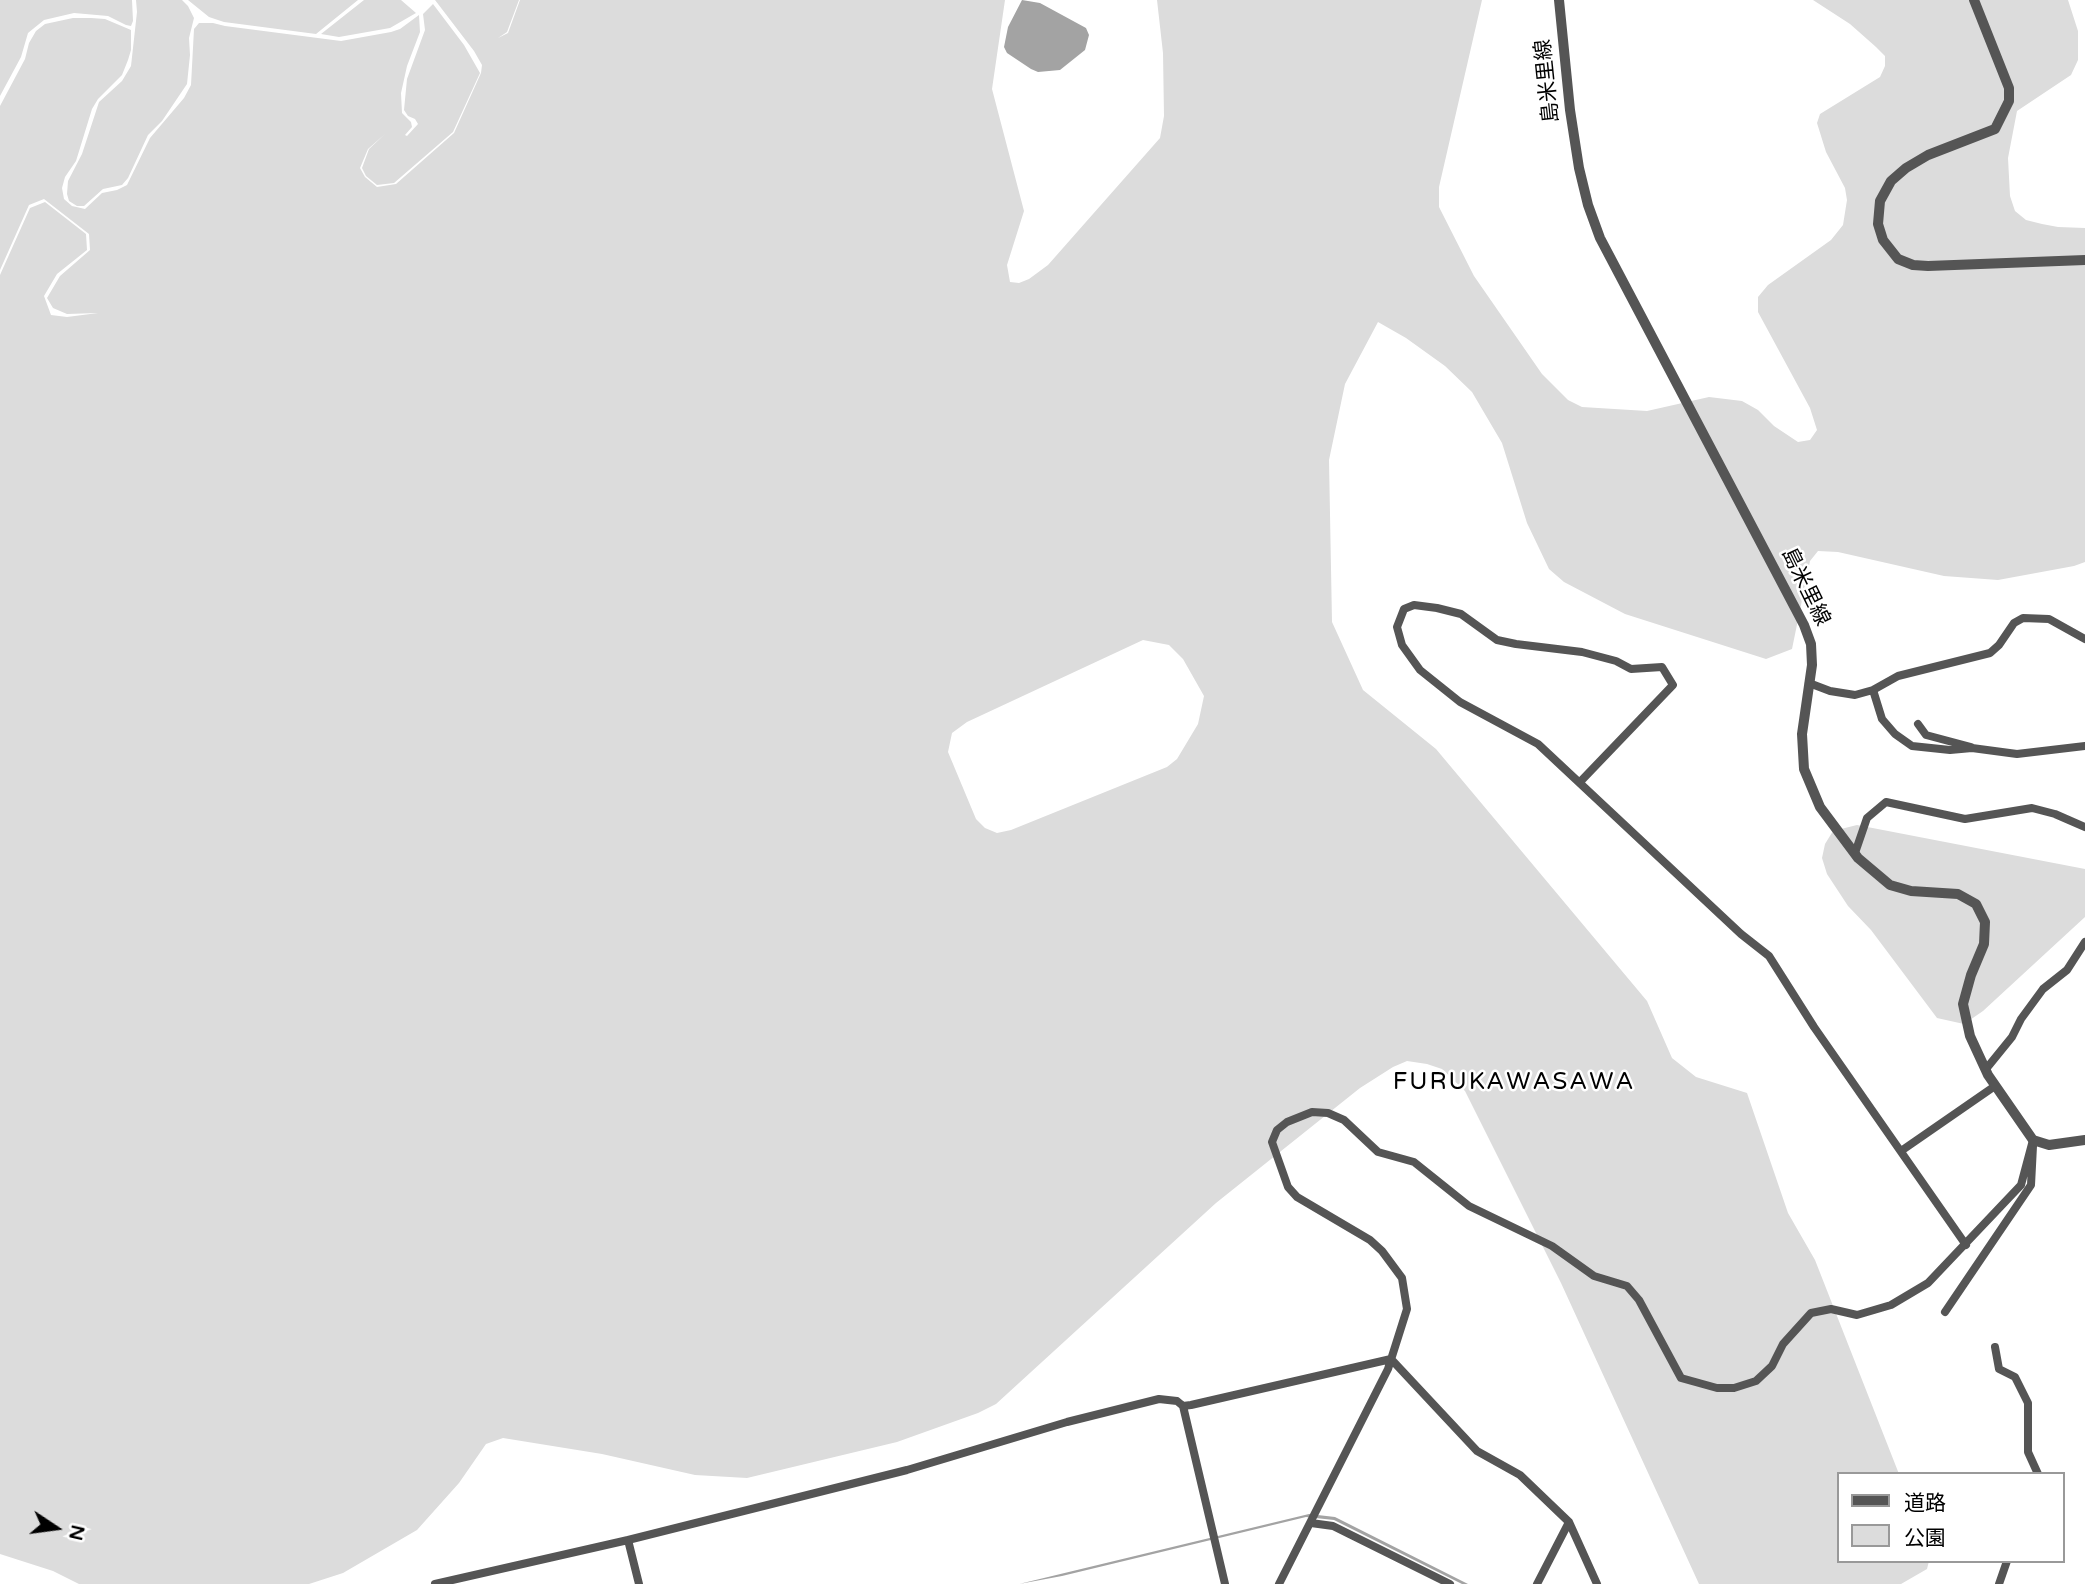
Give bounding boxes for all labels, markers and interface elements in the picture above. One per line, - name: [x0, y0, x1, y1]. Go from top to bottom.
- street label: 島米里線: [1531, 38, 1565, 124]
- street label: 島米里線: [1775, 544, 1835, 630]
- district label: FURUKAWASAWA: [1394, 1069, 1634, 1097]
- legend: [1836, 1472, 2064, 1563]
- text: 道路: [1904, 1491, 1946, 1516]
- north arrow: [21, 1493, 91, 1563]
- text: N: [64, 1523, 89, 1543]
- text: 公園: [1904, 1526, 1946, 1551]

